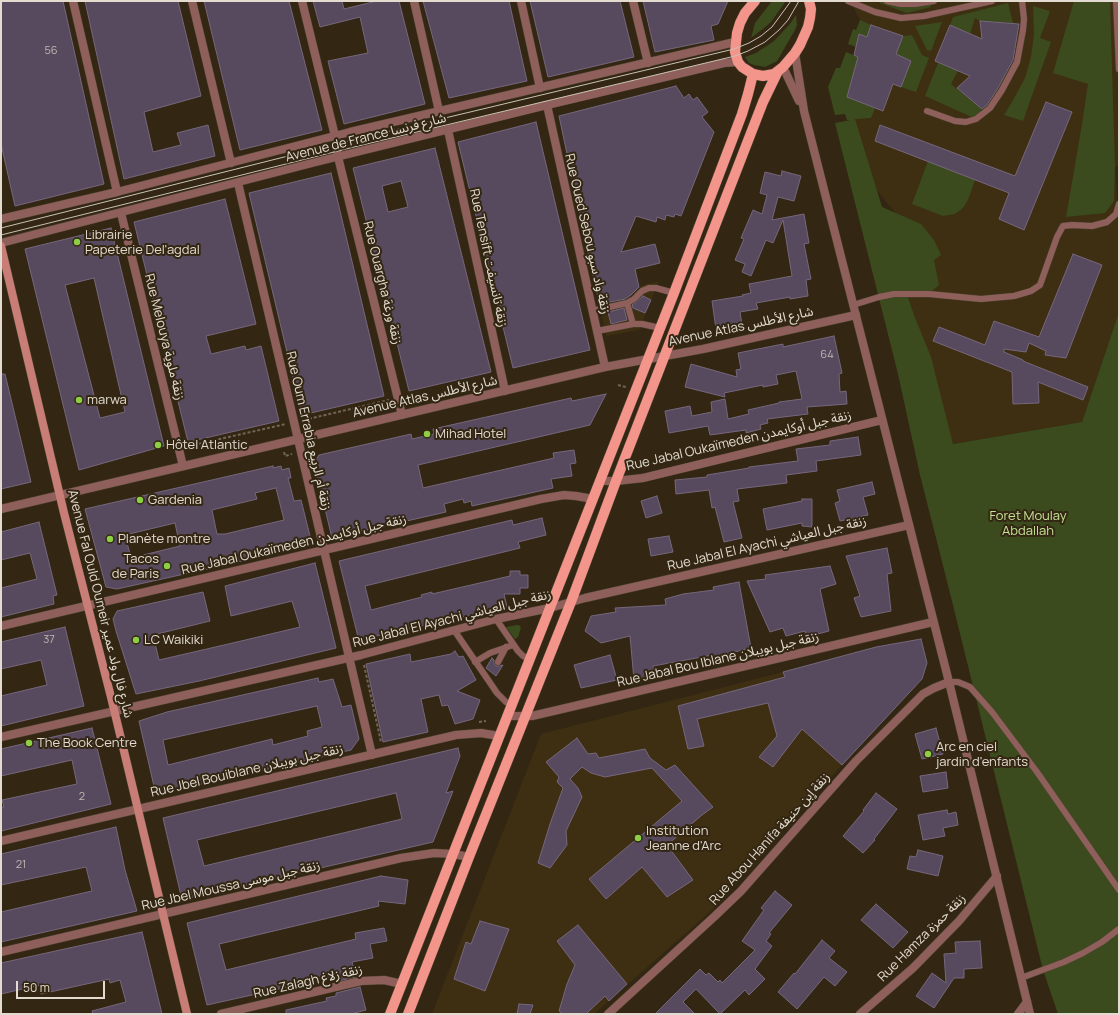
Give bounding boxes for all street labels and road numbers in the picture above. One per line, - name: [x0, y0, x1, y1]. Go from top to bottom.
- street label: Avenue de France شارع فرنسا: [284, 110, 448, 166]
- street label: Rue Oued Sebou زنقة واد سبو: [561, 152, 613, 316]
- street label: Rue Tensift زنقة تانسيفت: [466, 187, 510, 329]
- street label: Rue Ouargha زنقة ورغة: [359, 220, 405, 346]
- street label: Rue Melouya زنقة ملوية: [141, 272, 187, 402]
- street label: Avenue Atlas شارع الأطلس: [667, 304, 815, 350]
- street label: Rue Oum Errabia زنقة أم الربيع: [282, 350, 334, 512]
- street label: Avenue Atlas شارع الأطلس: [351, 373, 499, 421]
- street label: Rue Jabal Oukaïmeden زنقة جبل أوكايمدن: [625, 407, 853, 475]
- street label: Avenue Fal Ould Oumeir شارع فال ولد عمير: [64, 488, 136, 720]
- street label: Rue Jabal Oukaïmeden زنقة جبل أوكايمدن: [180, 511, 408, 579]
- street label: Rue Jabal El Ayachi زنقة جبل العياشي: [666, 513, 868, 575]
- street label: Rue Jabal El Ayachi زنقة جبل العياشي: [351, 587, 553, 651]
- street label: Rue Jabal Bou Iblane زنقة جبل بويبلان: [615, 629, 821, 691]
- street label: Rue Jbel Bouiblane زنقة جبل بويبلان: [149, 741, 345, 801]
- street label: Rue Abou Hanifa زنقة اٍبن حنيفة: [706, 770, 834, 908]
- street label: Rue Jbel Moussa زنقة جبل موسى: [140, 858, 322, 914]
- street label: Rue Hamza زنقة حمزة: [875, 891, 969, 985]
- street label: Rue Zalagh زنقة زلاغ: [252, 962, 364, 1002]

